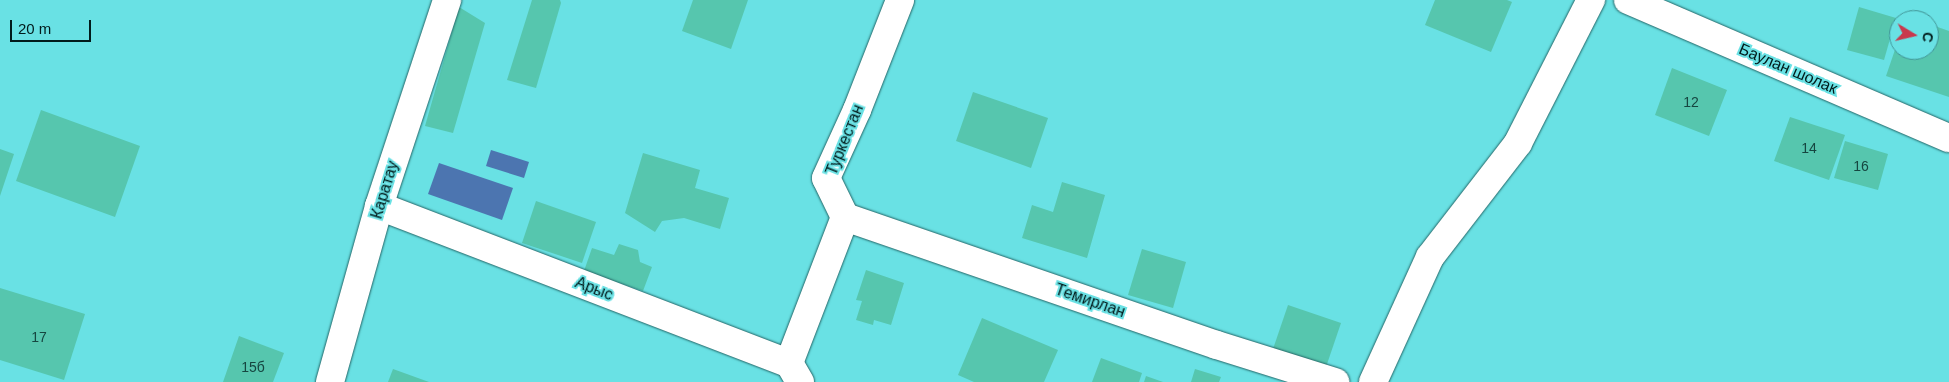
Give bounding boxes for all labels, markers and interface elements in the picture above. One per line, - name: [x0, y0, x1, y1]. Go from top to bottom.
- scale bar: [12, 10, 94, 42]
- north arrow: [1889, 10, 1939, 60]
- text: 20 m: [18, 20, 51, 37]
- text: С: [1919, 31, 1937, 43]
- street label: Баулан шолак: [1736, 40, 1840, 98]
- house number: 12: [1683, 94, 1699, 110]
- street label: Туркестан: [822, 102, 868, 178]
- house number: 14: [1801, 140, 1817, 156]
- house number: 16: [1853, 158, 1869, 174]
- street label: Каратау: [367, 159, 403, 221]
- street label: Арыс: [572, 273, 616, 305]
- street label: Темирлан: [1052, 280, 1128, 322]
- house number: 17: [31, 329, 47, 345]
- house number: 15б: [241, 359, 265, 375]

